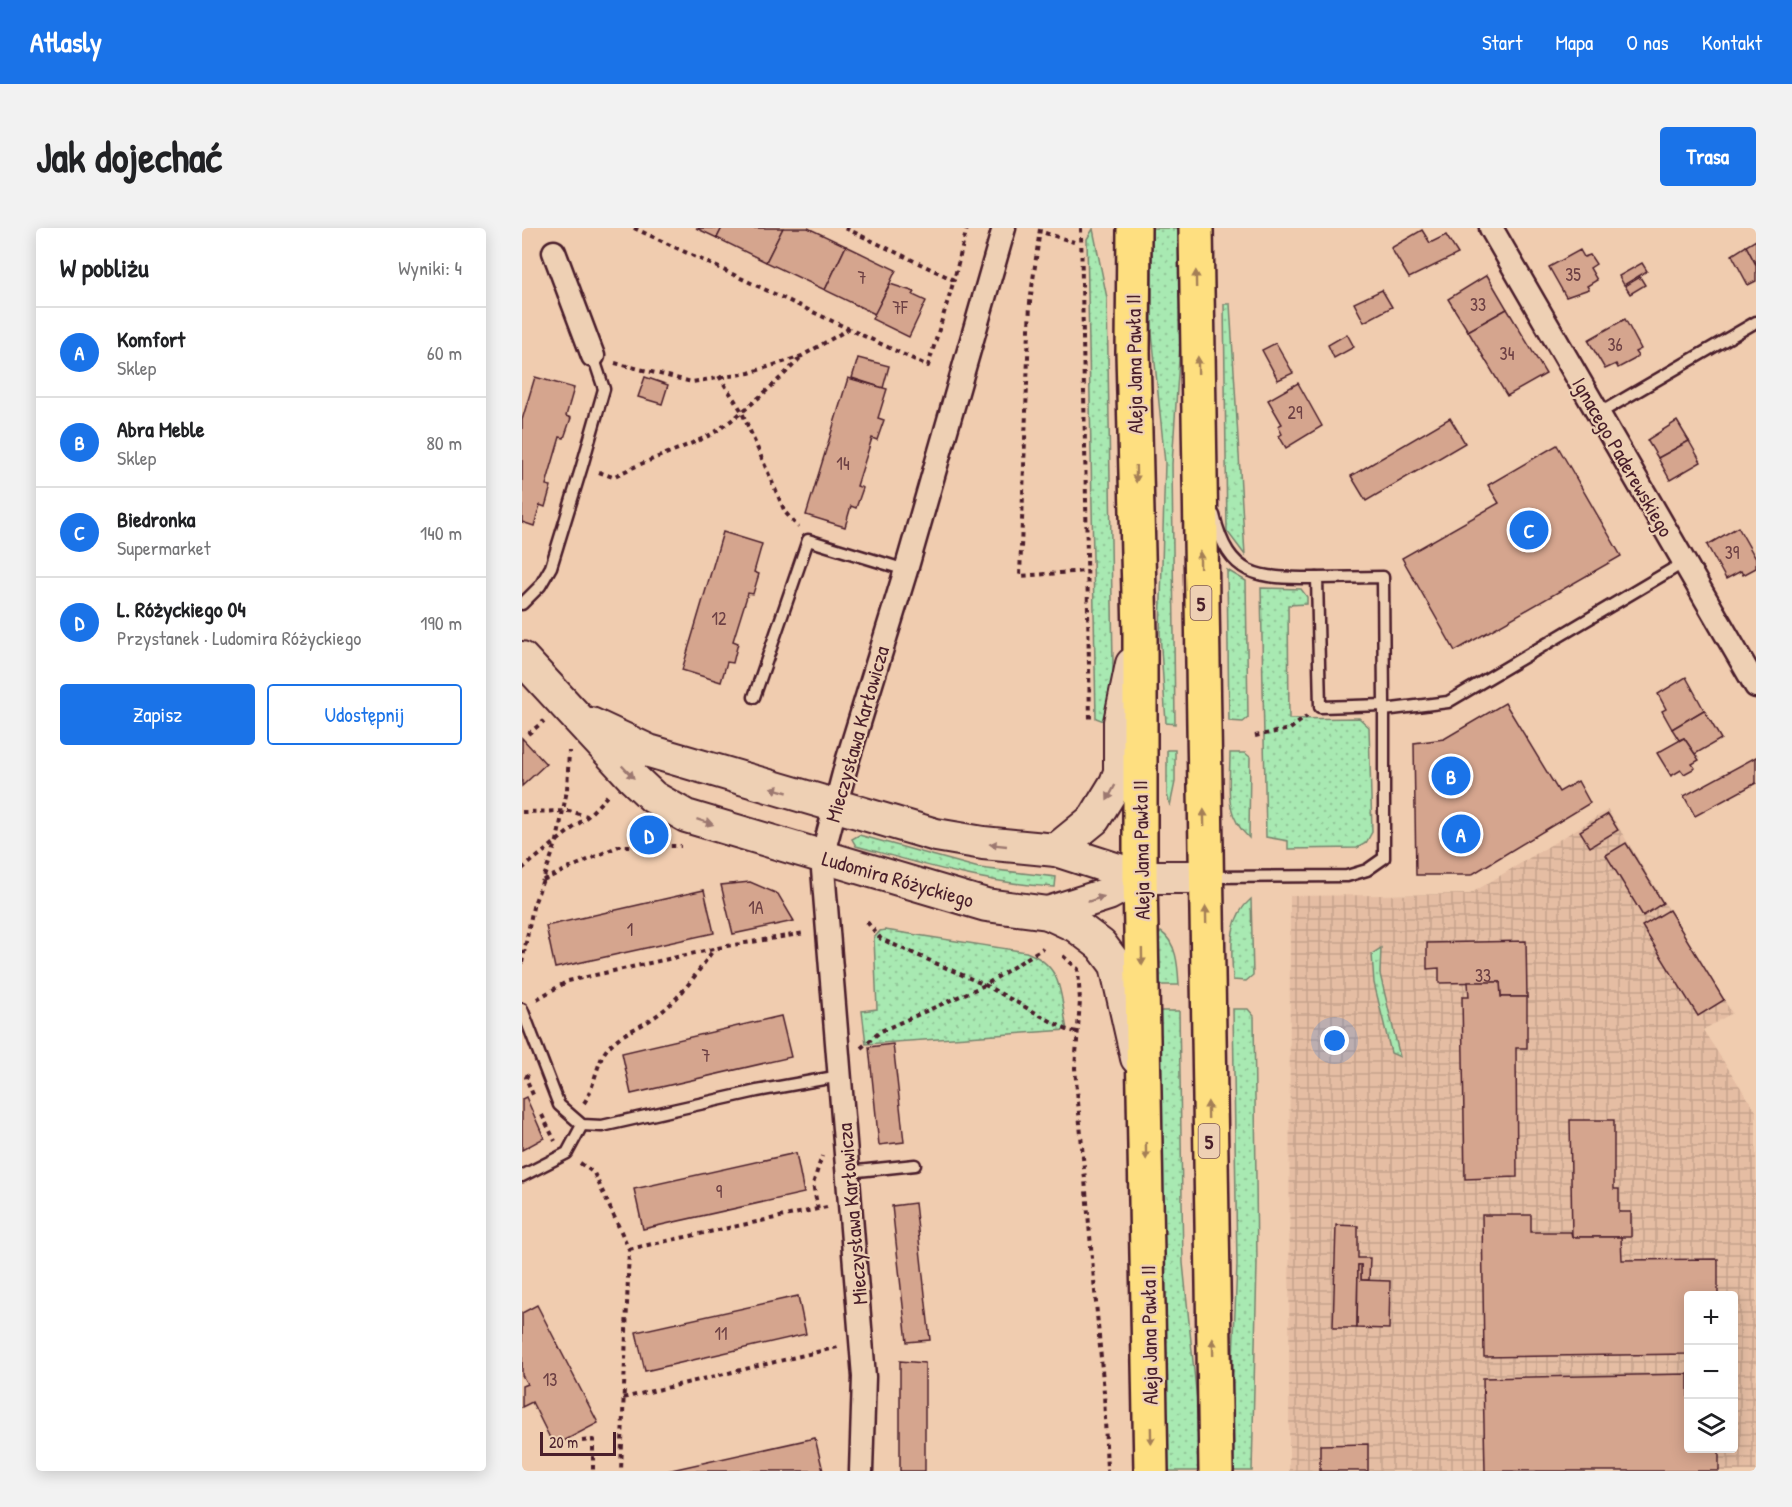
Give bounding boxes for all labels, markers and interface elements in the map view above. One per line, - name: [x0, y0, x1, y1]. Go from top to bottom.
- text: Atlasly: [30, 23, 102, 61]
- text: Start: [1482, 28, 1522, 57]
- text: Mapa: [1555, 28, 1593, 57]
- text: O nas: [1626, 28, 1669, 57]
- text: Kontakt: [1702, 28, 1762, 57]
- button: Trasa: [1660, 127, 1756, 186]
- text: Jak dojechać: [36, 128, 222, 185]
- text: W pobliżu: [60, 250, 149, 285]
- text: Wyniki: 4: [398, 254, 462, 281]
- house number: 35: [1565, 262, 1581, 287]
- house number: 7: [858, 265, 867, 290]
- one-way arrow: [1192, 269, 1201, 288]
- house number: 33: [1470, 292, 1486, 317]
- street label: Aleja Jana Pawła II: [1118, 294, 1150, 434]
- house number: 7F: [892, 295, 909, 320]
- text: Komfort: [117, 324, 185, 354]
- house number: 36: [1607, 332, 1623, 357]
- text: A: [75, 339, 84, 366]
- text: 60 m: [427, 339, 462, 366]
- house number: 34: [1500, 341, 1515, 366]
- text: Sklep: [117, 354, 156, 381]
- one-way arrow: [1193, 356, 1202, 375]
- street label: Ignacego Paderewskiego: [1565, 372, 1681, 542]
- house number: 29: [1287, 400, 1303, 425]
- text: Abra Meble: [117, 414, 204, 444]
- text: B: [74, 429, 85, 456]
- text: 80 m: [426, 429, 462, 456]
- text: Sklep: [117, 444, 156, 471]
- house number: 14: [836, 451, 850, 476]
- one-way arrow: [1131, 464, 1140, 483]
- text: Biedronka: [117, 504, 195, 534]
- pin: C: [1510, 508, 1548, 552]
- text: C: [74, 519, 85, 546]
- text: 140 m: [420, 519, 462, 546]
- text: Supermarket: [117, 534, 211, 561]
- house number: 39: [1725, 540, 1740, 565]
- one-way arrow: [1196, 551, 1205, 570]
- road number: 5: [1190, 586, 1212, 620]
- text: L. Różyckiego 04: [117, 594, 246, 624]
- house number: 12: [712, 606, 727, 631]
- text: D: [75, 609, 84, 636]
- text: 190 m: [420, 609, 462, 636]
- text: Przystanek · Ludomira Różyckiego: [117, 624, 361, 651]
- street label: Mieczysława Karłowicza: [818, 642, 896, 826]
- button: Zapisz: [60, 684, 255, 745]
- button: Udostępnij: [267, 684, 462, 745]
- pin: B: [1432, 754, 1470, 798]
- one-way arrow: [620, 765, 634, 779]
- street label: Aleja Jana Pawła II: [1125, 780, 1157, 920]
- one-way arrow: [770, 785, 788, 794]
- one-way arrow: [1106, 785, 1116, 802]
- one-way arrow: [1199, 809, 1209, 828]
- pin: D: [630, 812, 668, 858]
- pin: A: [1442, 812, 1480, 856]
- one-way arrow: [697, 818, 715, 828]
- one-way arrow: [988, 840, 1007, 850]
- street label: Ludomira Różyckiego: [819, 843, 977, 915]
- one-way arrow: [1087, 893, 1105, 903]
- house number: 1A: [748, 895, 764, 920]
- one-way arrow: [1201, 906, 1210, 925]
- house number: 1: [627, 917, 633, 942]
- one-way arrow: [1137, 947, 1147, 966]
- house number: 33: [1475, 963, 1491, 988]
- your location: [1320, 1026, 1349, 1055]
- house number: 7: [702, 1043, 711, 1068]
- one-way arrow: [1203, 1101, 1213, 1120]
- street label: Mieczysława Karłowicza: [830, 1122, 874, 1306]
- road number: 5: [1198, 1124, 1220, 1158]
- one-way arrow: [1141, 1142, 1150, 1161]
- house number: 9: [716, 1179, 723, 1204]
- street label: Aleja Jana Pawła II: [1133, 1265, 1165, 1405]
- map controls: [1684, 1291, 1738, 1453]
- button: +: [1684, 1291, 1738, 1345]
- house number: 11: [714, 1321, 728, 1346]
- one-way arrow: [1208, 1337, 1218, 1356]
- button: −: [1684, 1345, 1738, 1399]
- house number: 13: [543, 1367, 557, 1392]
- button: layers: [1684, 1399, 1738, 1453]
- one-way arrow: [1146, 1426, 1156, 1445]
- scale bar: [540, 1429, 616, 1456]
- text: 20 m: [549, 1431, 578, 1453]

